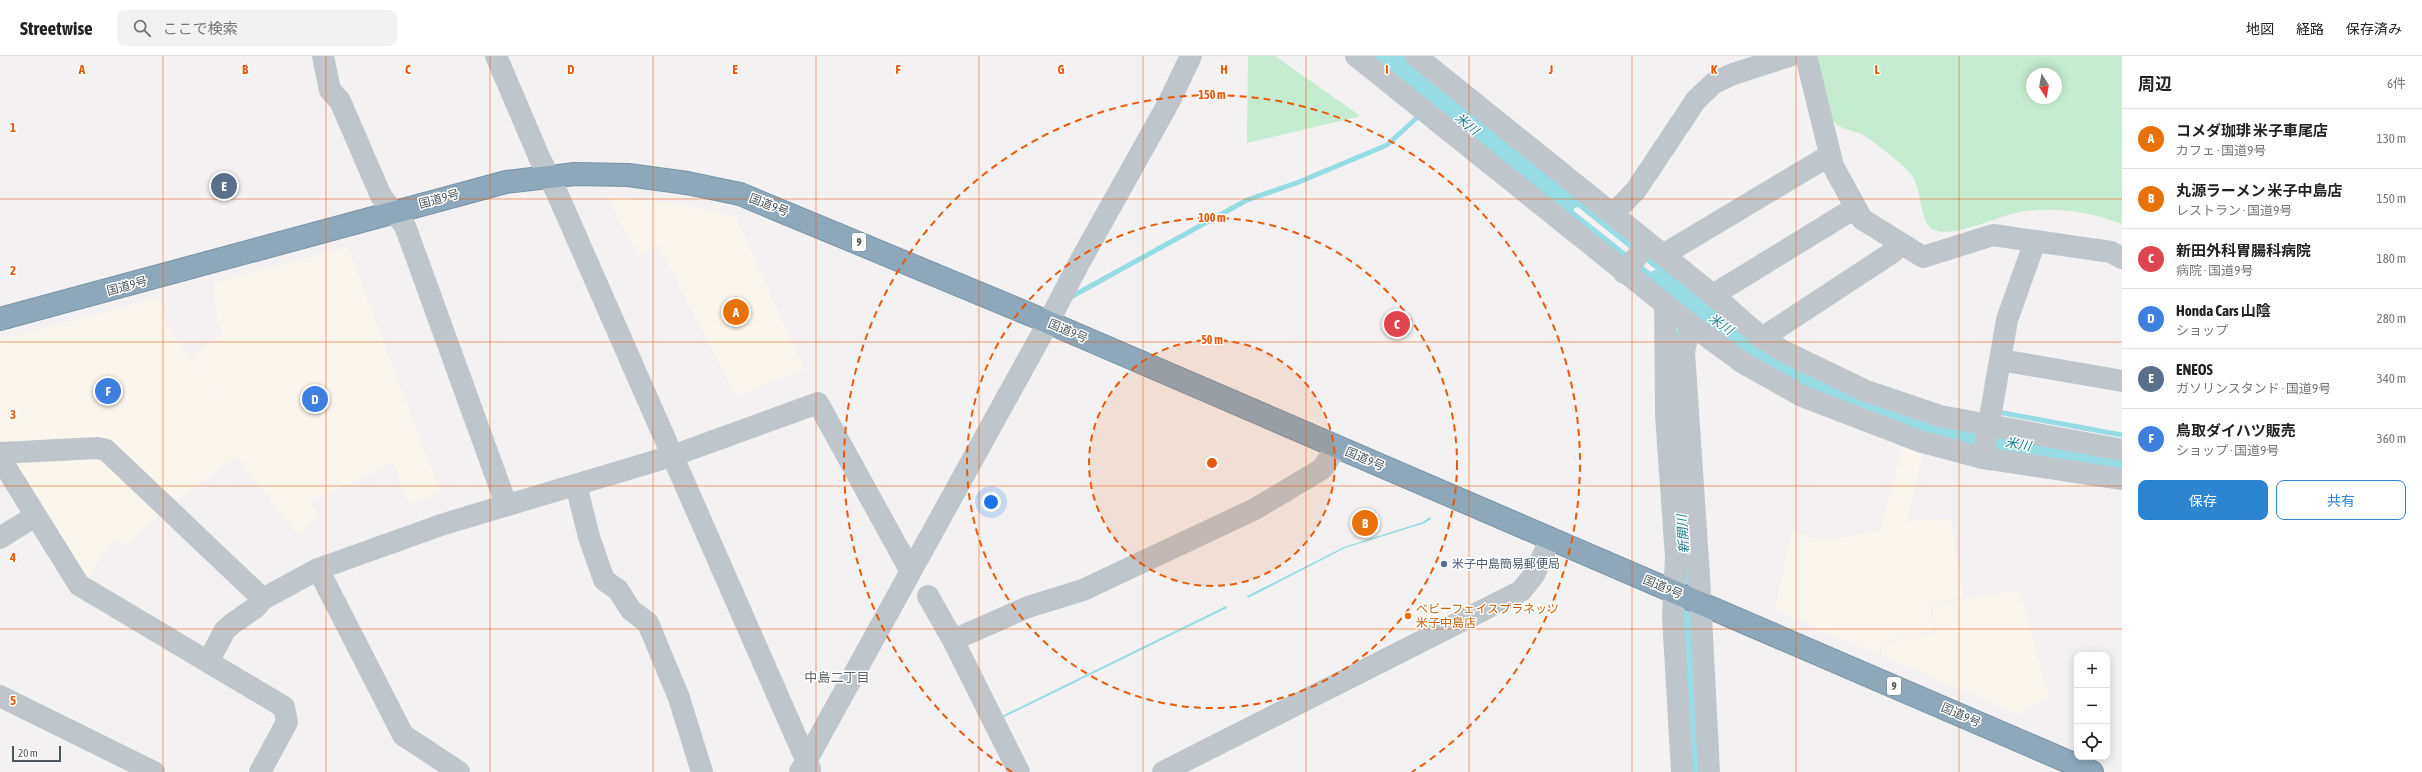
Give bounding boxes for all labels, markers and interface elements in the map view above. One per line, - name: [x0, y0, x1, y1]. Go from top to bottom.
- search box: [117, 10, 397, 46]
- text: Streetwise: [20, 17, 93, 39]
- icon: search: [131, 17, 153, 39]
- text: ここで検索: [163, 20, 238, 37]
- text: 地図: [2246, 21, 2274, 37]
- text: 経路: [2296, 21, 2324, 37]
- text: 保存済み: [2346, 21, 2402, 37]
- text: A: [78, 62, 86, 77]
- text: B: [242, 62, 249, 77]
- text: C: [405, 62, 411, 77]
- text: D: [567, 62, 575, 77]
- text: E: [732, 62, 738, 77]
- text: F: [895, 62, 901, 77]
- text: G: [1058, 62, 1065, 77]
- text: H: [1220, 62, 1228, 77]
- text: I: [1385, 62, 1389, 77]
- text: J: [1548, 62, 1553, 77]
- text: K: [1711, 62, 1718, 77]
- text: L: [1874, 62, 1880, 77]
- north arrow: [2026, 68, 2062, 104]
- text: 周辺: [2138, 74, 2172, 94]
- text: 6件: [2387, 76, 2406, 91]
- text: 150 m: [1198, 88, 1226, 102]
- water label: 米川: [1452, 110, 1483, 139]
- text: 1: [10, 120, 16, 135]
- text: コメダ珈琲 米子車尾店: [2176, 122, 2328, 139]
- text: A: [2148, 131, 2154, 146]
- text: 130 m: [2377, 131, 2406, 146]
- text: カフェ · 国道9号: [2176, 143, 2266, 158]
- pin: E: [211, 171, 237, 201]
- text: 丸源ラーメン 米子中島店: [2176, 182, 2342, 199]
- street label: 国道9号: [417, 187, 461, 211]
- street label: 国道9号: [747, 191, 791, 219]
- text: B: [2148, 191, 2154, 206]
- text: 150 m: [2377, 191, 2406, 206]
- text: レストラン · 国道9号: [2176, 203, 2292, 218]
- text: 100 m: [1198, 211, 1226, 225]
- road number: 9: [852, 233, 866, 251]
- text: 新田外科胃腸科病院: [2176, 242, 2311, 259]
- text: C: [2148, 251, 2154, 266]
- text: 180 m: [2377, 251, 2406, 266]
- text: 2: [10, 263, 16, 278]
- text: 病院 · 国道9号: [2176, 263, 2253, 278]
- street label: 国道9号: [105, 274, 149, 298]
- pin: A: [723, 297, 749, 327]
- text: Honda Cars 山陰: [2176, 302, 2271, 319]
- pin: C: [1384, 309, 1410, 339]
- water label: 米川: [1706, 310, 1738, 339]
- text: D: [2147, 311, 2155, 326]
- text: 280 m: [2377, 311, 2406, 326]
- street label: 国道9号: [1046, 316, 1090, 346]
- text: ショップ: [2176, 323, 2228, 338]
- text: 50 m: [1201, 333, 1223, 347]
- text: ENEOS: [2176, 361, 2213, 378]
- text: E: [2148, 371, 2154, 386]
- text: 340 m: [2377, 371, 2406, 386]
- pin: F: [95, 376, 121, 406]
- text: ガソリンスタンド · 国道9号: [2176, 381, 2331, 396]
- pin: D: [302, 384, 328, 414]
- text: 3: [10, 407, 16, 422]
- text: 鳥取ダイハツ販売: [2176, 422, 2296, 439]
- text: F: [2148, 431, 2154, 446]
- text: 360 m: [2377, 431, 2406, 446]
- water label: 米川: [2004, 434, 2034, 454]
- text: ショップ · 国道9号: [2176, 443, 2279, 458]
- street label: 国道9号: [1343, 444, 1387, 474]
- centre of rings: [1205, 456, 1219, 470]
- button: 保存: [2138, 480, 2268, 520]
- button: 共有: [2276, 480, 2406, 520]
- your location: [981, 492, 1001, 512]
- pin: B: [1352, 508, 1378, 538]
- water label: 新開川: [1674, 512, 1692, 554]
- text: 4: [9, 550, 16, 565]
- place label: 米子中島簡易郵便局: [1452, 557, 1560, 571]
- marker: 米子中島簡易郵便局: [1439, 559, 1449, 569]
- street label: 国道9号: [1641, 572, 1685, 602]
- place label: ベビーフェイスプラネッツ 米子中島店: [1416, 602, 1559, 630]
- marker: ベビーフェイスプラネッツ 米子中島店: [1403, 611, 1413, 621]
- map controls: [2074, 652, 2110, 760]
- button: +: [2074, 652, 2110, 688]
- district label: 中島二丁目: [804, 670, 870, 685]
- road number: 9: [1887, 677, 1901, 695]
- button: −: [2074, 688, 2110, 724]
- text: 5: [10, 693, 16, 708]
- street label: 国道9号: [1939, 700, 1983, 730]
- button: locate: [2074, 724, 2110, 760]
- scale bar: [12, 744, 61, 763]
- text: 20 m: [18, 747, 38, 759]

